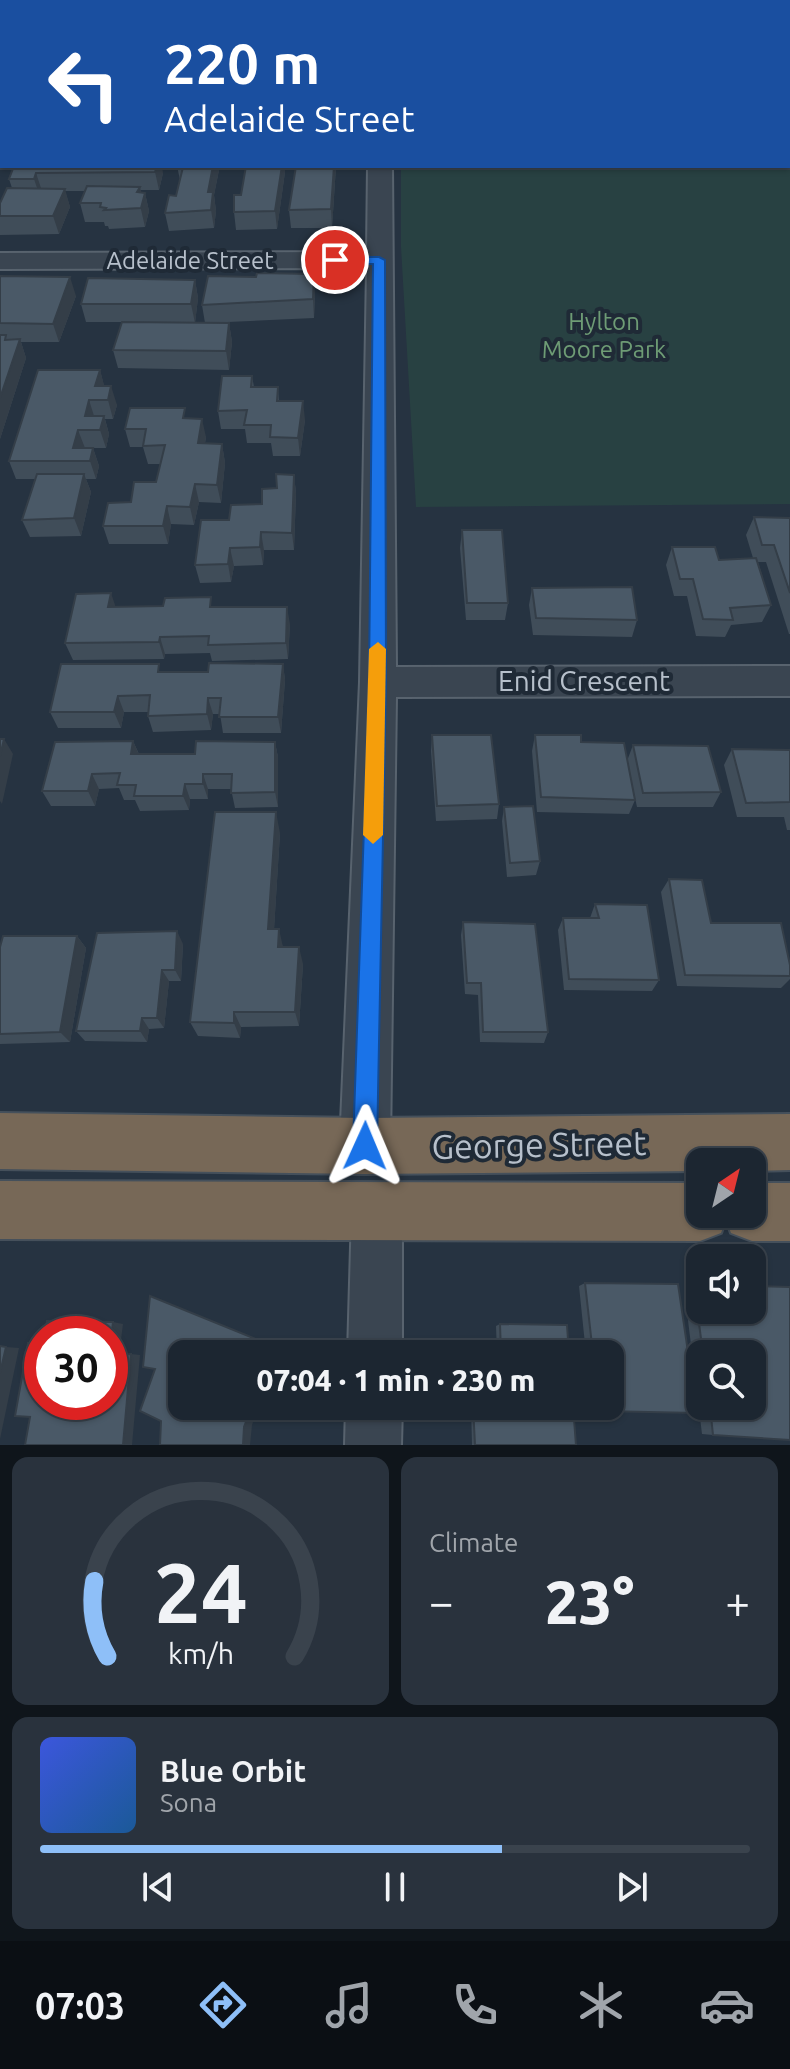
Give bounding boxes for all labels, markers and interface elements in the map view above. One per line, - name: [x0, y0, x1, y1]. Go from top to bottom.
- icon: left: [32, 32, 136, 136]
- text: 220 m: [164, 32, 320, 95]
- text: Adelaide Street: [164, 98, 415, 139]
- pin: [301, 226, 369, 294]
- icon: arrive: [313, 238, 357, 282]
- street label: Adelaide Street: [106, 247, 274, 274]
- park label: Hylton Moore Park: [542, 308, 666, 363]
- street label: Enid Crescent: [498, 665, 670, 696]
- position arrow: [323, 1104, 407, 1188]
- street label: George Street: [431, 1123, 647, 1165]
- north arrow: [686, 1148, 766, 1228]
- map controls: [686, 1148, 766, 1420]
- button: sound: [686, 1244, 766, 1324]
- speed limit sign: 30: [24, 1316, 128, 1420]
- button: search: [686, 1340, 766, 1420]
- text: 07:04 · 1 min · 230 m: [257, 1363, 535, 1397]
- text: Climate: [429, 1528, 518, 1557]
- text: 24: [154, 1545, 247, 1639]
- text: 23°: [545, 1568, 634, 1635]
- text: −: [429, 1577, 454, 1626]
- text: +: [725, 1577, 750, 1626]
- text: km/h: [168, 1637, 234, 1669]
- text: Blue Orbit: [160, 1754, 306, 1788]
- text: Sona: [160, 1788, 217, 1817]
- icon: previous: [136, 1865, 180, 1909]
- icon: pause: [373, 1865, 417, 1909]
- icon: next: [610, 1865, 654, 1909]
- icon: directions: [195, 1977, 251, 2033]
- icon: music: [321, 1977, 377, 2033]
- icon: phone: [447, 1977, 503, 2033]
- icon: climate: [573, 1977, 629, 2033]
- icon: car: [699, 1977, 755, 2033]
- text: 07:03: [35, 1985, 125, 2026]

